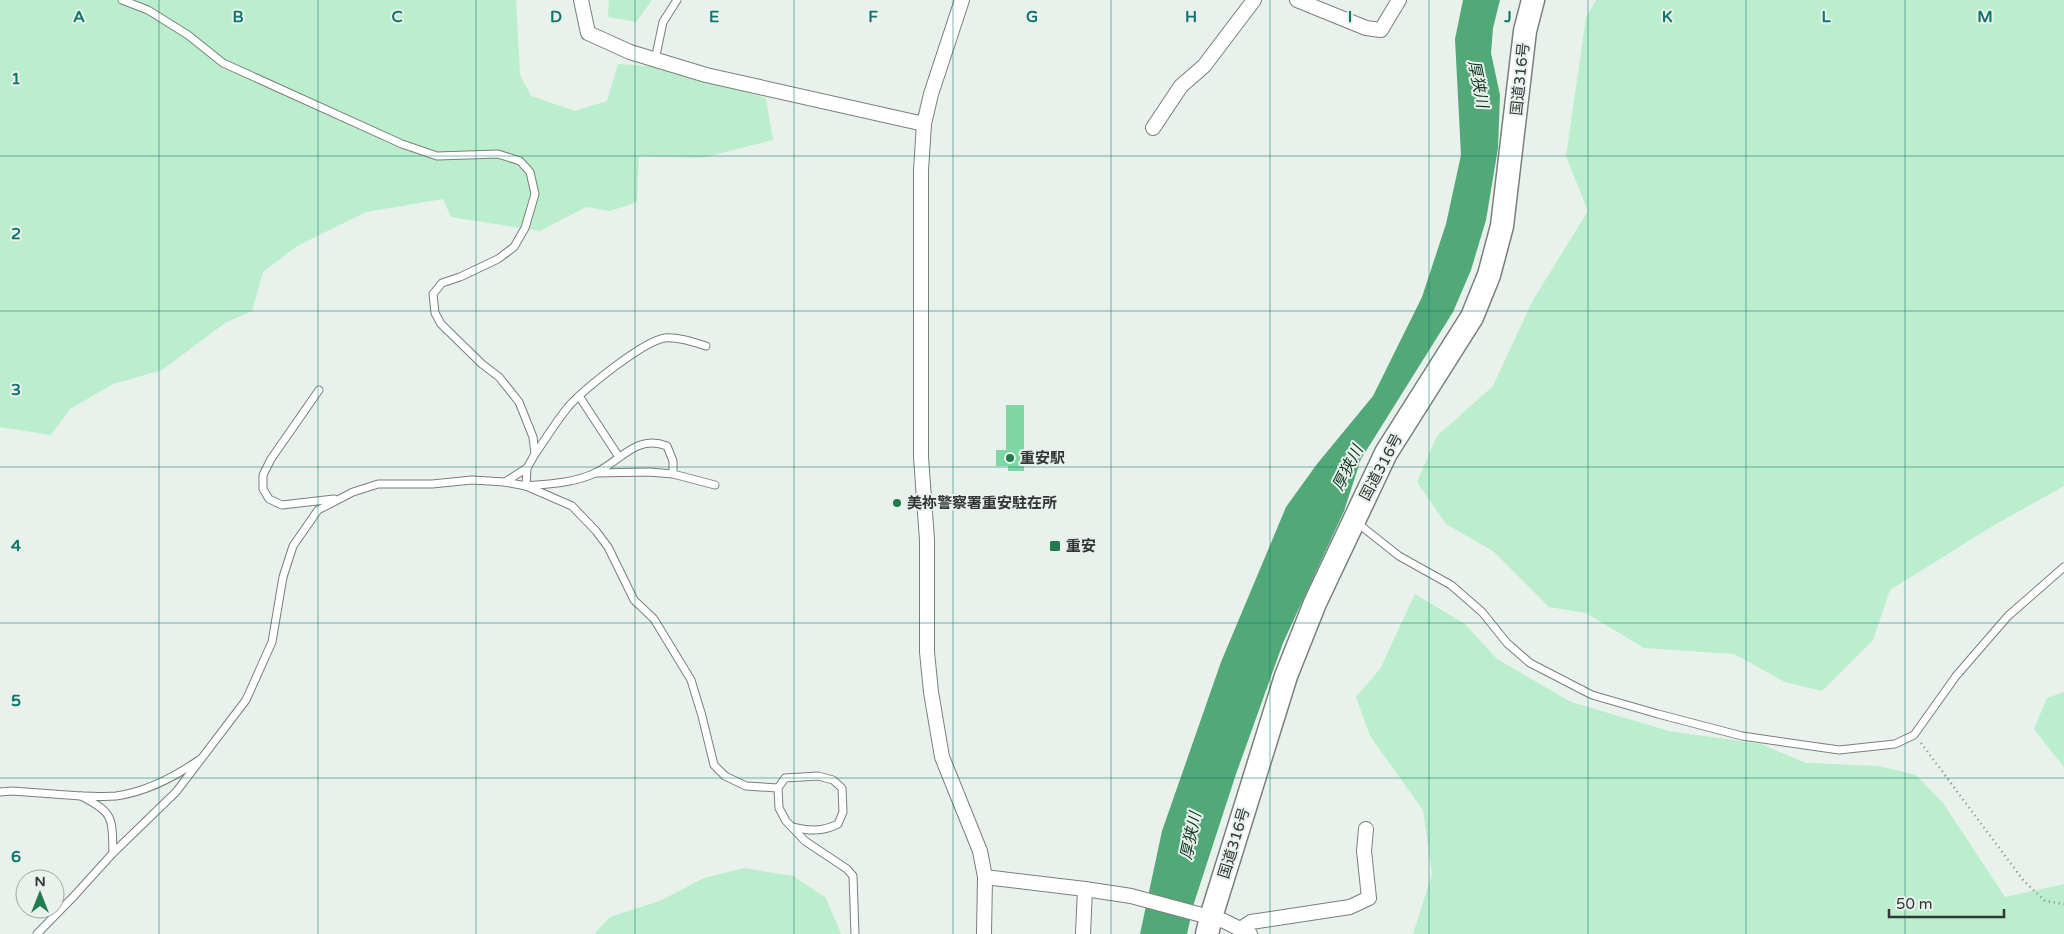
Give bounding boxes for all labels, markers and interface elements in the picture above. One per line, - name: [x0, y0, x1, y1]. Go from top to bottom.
- text: A: [73, 7, 85, 27]
- text: B: [232, 7, 244, 27]
- text: C: [391, 7, 403, 27]
- text: D: [550, 7, 562, 27]
- text: E: [709, 7, 719, 27]
- text: F: [868, 7, 878, 27]
- text: G: [1026, 7, 1038, 27]
- text: H: [1185, 7, 1197, 27]
- text: I: [1348, 7, 1352, 27]
- text: J: [1503, 7, 1512, 27]
- text: K: [1662, 7, 1673, 27]
- text: L: [1821, 7, 1831, 27]
- text: M: [1977, 7, 1993, 27]
- street label: 国道316号: [1507, 42, 1533, 116]
- water label: 厚狭川: [1464, 59, 1493, 111]
- text: 1: [11, 69, 21, 89]
- text: 2: [11, 224, 21, 244]
- text: 3: [11, 380, 21, 400]
- street label: 国道316号: [1356, 430, 1406, 504]
- water label: 厚狭川: [1328, 440, 1369, 494]
- place label: 重安駅: [1020, 449, 1065, 467]
- marker: 重安駅: [1004, 452, 1016, 464]
- place label: 美祢警察署重安駐在所: [907, 494, 1057, 512]
- marker: 美祢警察署重安駐在所: [891, 497, 903, 509]
- text: 4: [11, 536, 21, 556]
- place label: 重安: [1066, 537, 1096, 555]
- marker: 重安: [1048, 539, 1062, 553]
- text: 5: [11, 691, 21, 711]
- street label: 国道316号: [1215, 805, 1253, 881]
- water label: 厚狭川: [1176, 808, 1206, 862]
- text: 6: [11, 847, 21, 867]
- north arrow: [15, 869, 65, 919]
- text: N: [34, 873, 46, 890]
- scale bar: [1889, 886, 2004, 918]
- text: 50 m: [1896, 895, 1933, 913]

